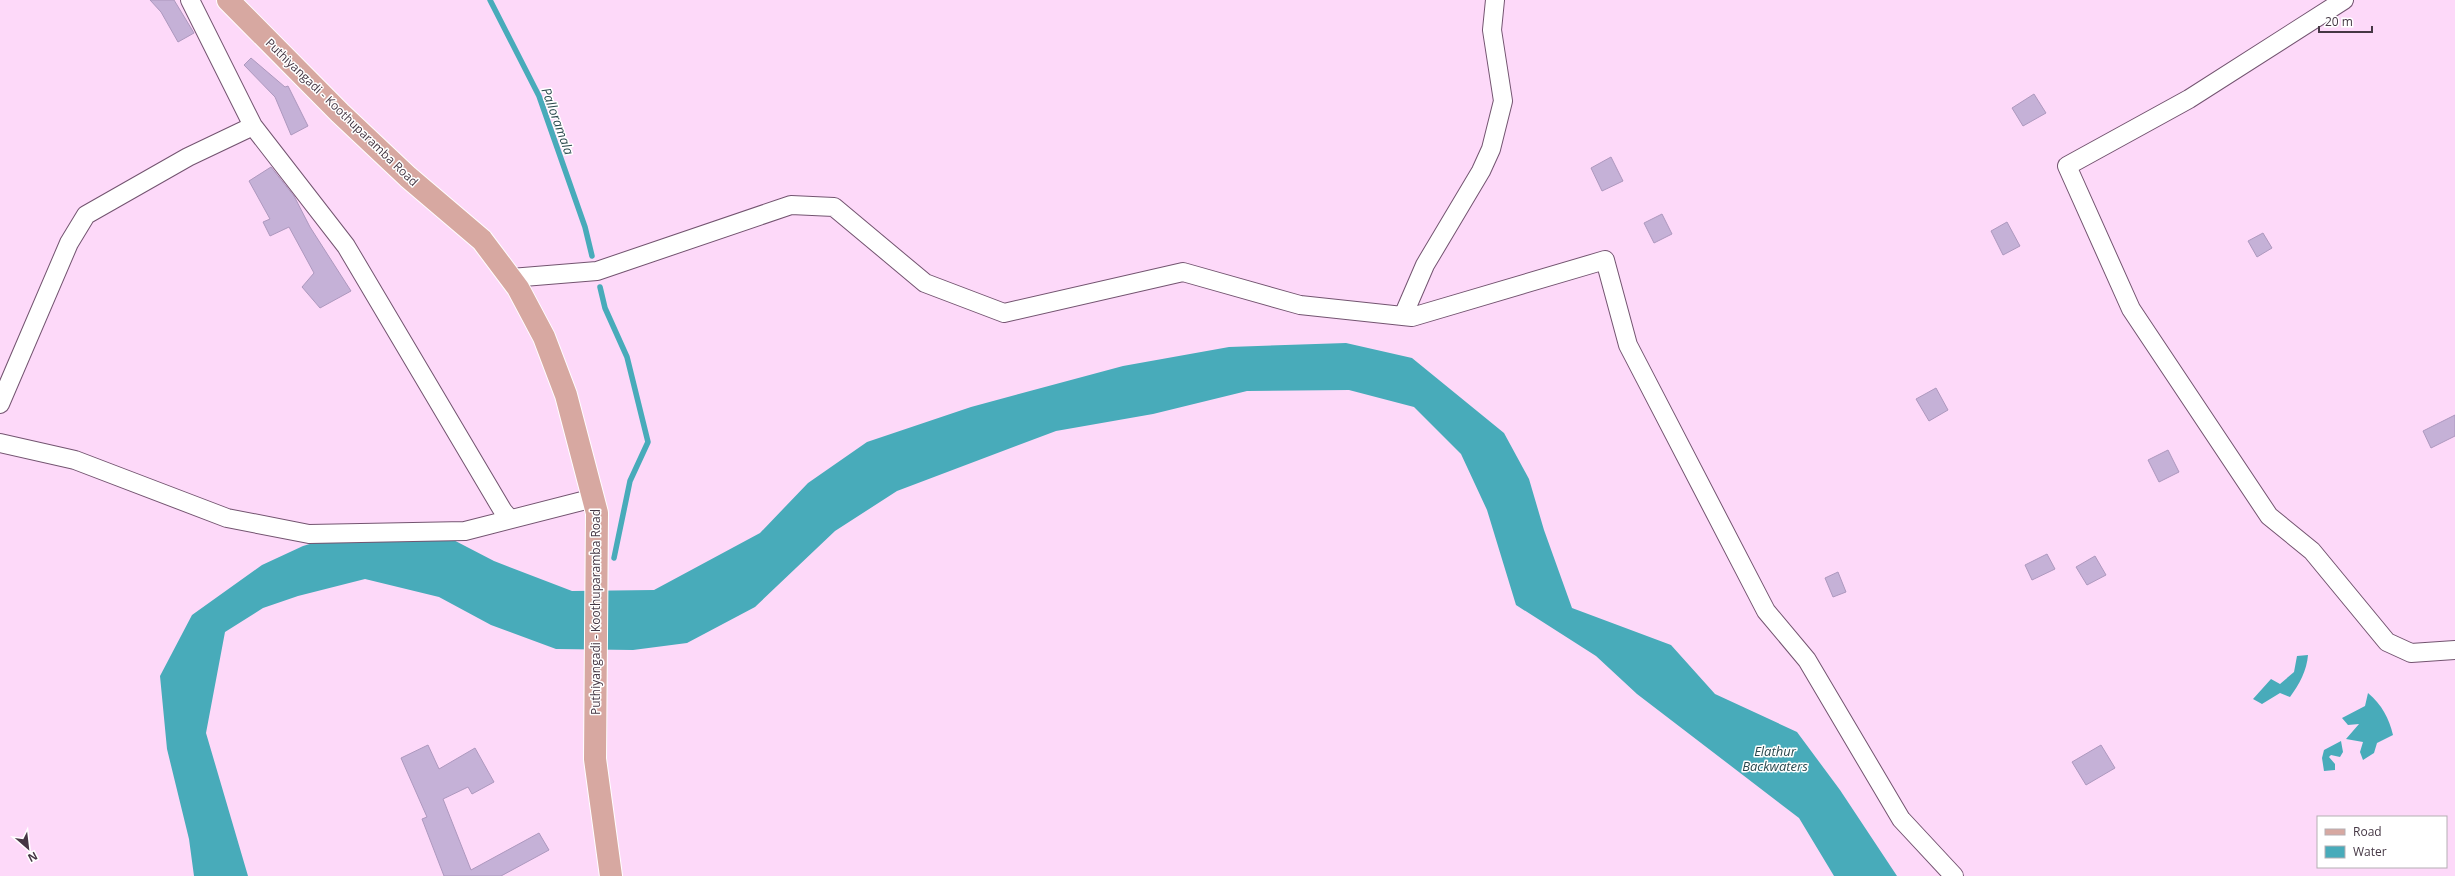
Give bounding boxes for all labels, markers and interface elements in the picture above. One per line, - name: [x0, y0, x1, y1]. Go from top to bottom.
- scale bar: [2319, 8, 2372, 34]
- text: 20 m: [2325, 13, 2353, 30]
- street label: Puthiyangadi - Koothuparamba Road: [262, 34, 422, 190]
- water label: Palloramala: [538, 85, 579, 158]
- street label: Puthiyangadi - Koothuparamba Road: [587, 509, 604, 715]
- water label: Elathur Backwaters: [1742, 742, 1808, 775]
- legend: [2317, 816, 2447, 868]
- text: Road: [2353, 823, 2382, 840]
- north arrow: [8, 828, 48, 868]
- text: Water: [2353, 843, 2387, 860]
- text: N: [25, 849, 40, 866]

